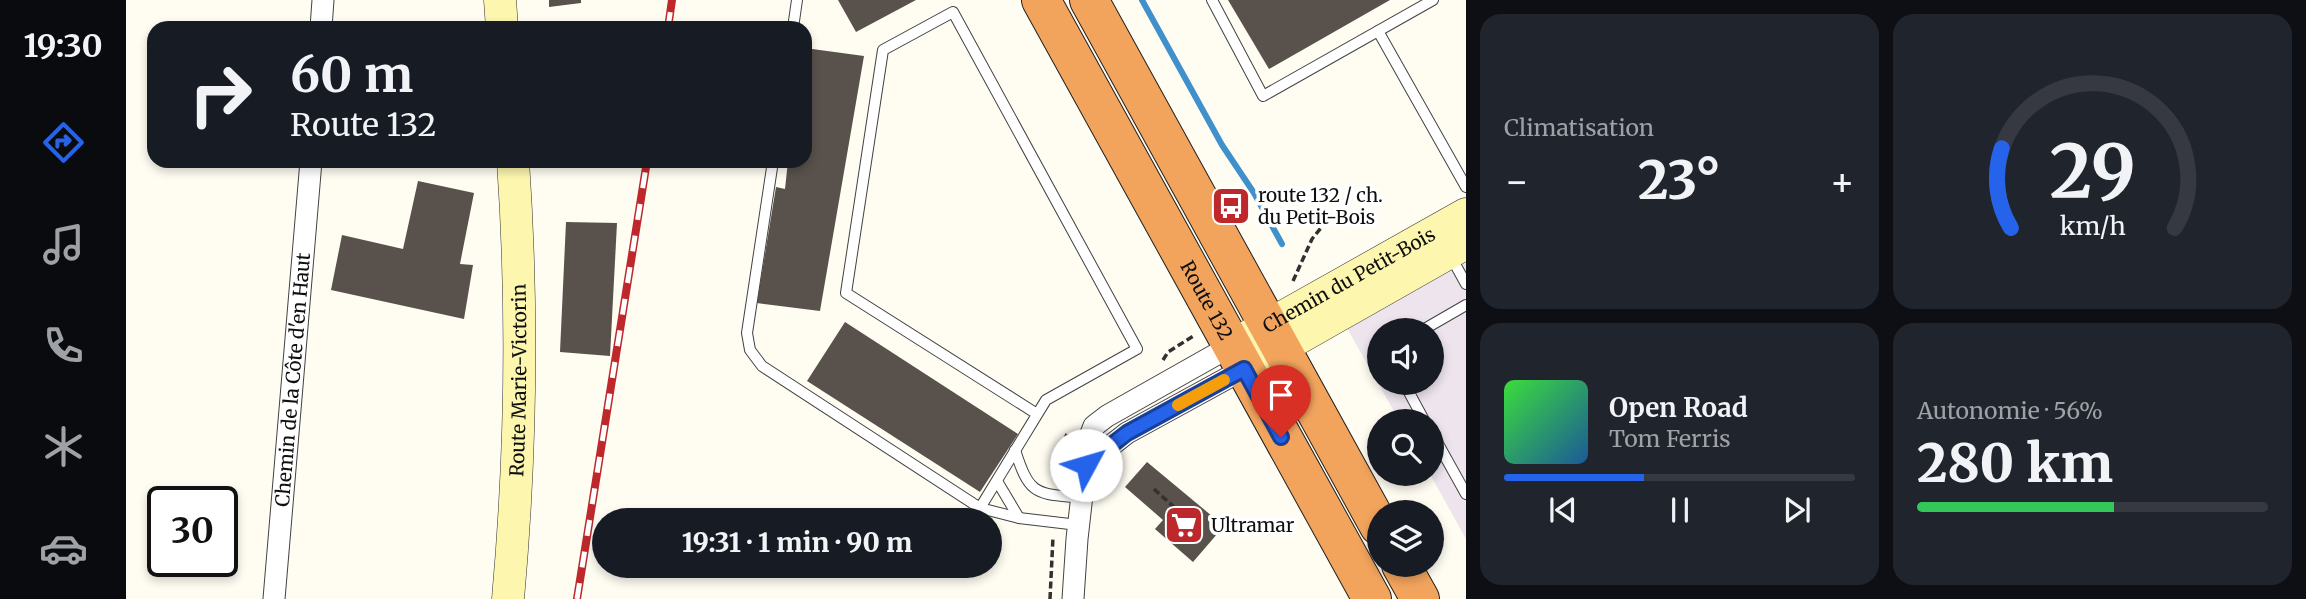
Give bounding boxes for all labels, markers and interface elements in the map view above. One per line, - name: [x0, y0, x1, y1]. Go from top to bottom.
- text: 19:30: [23, 26, 103, 66]
- text: 60 m: [290, 44, 413, 105]
- icon: right: [175, 49, 266, 140]
- text: Route 132: [290, 105, 436, 145]
- text: Climatisation: [1504, 113, 1654, 142]
- icon: directions: [39, 118, 88, 167]
- text: 29: [2049, 126, 2136, 218]
- text: 23°: [1638, 148, 1721, 213]
- text: −: [1504, 158, 1529, 205]
- text: +: [1830, 158, 1855, 205]
- place label: route 132 / ch. du Petit-Bois: [1258, 183, 1383, 229]
- bus stop icon: route 132 / ch. du Petit-Bois: [1210, 185, 1252, 227]
- text: km/h: [2059, 209, 2126, 241]
- icon: music: [39, 220, 88, 269]
- street label: Chemin du Petit-Bois: [1258, 222, 1439, 338]
- street label: Chemin de la Côte d'en Haut: [270, 251, 315, 508]
- street label: Route 132: [1175, 256, 1238, 344]
- street label: Route Marie-Victorin: [504, 283, 531, 477]
- map controls: [1367, 318, 1444, 577]
- button: sound: [1367, 318, 1444, 395]
- icon: phone: [39, 321, 88, 370]
- pin: [1251, 365, 1311, 437]
- icon: arrive: [1262, 376, 1300, 414]
- text: Open Road: [1609, 391, 1748, 424]
- text: Autonomie · 56%: [1917, 396, 2103, 425]
- button: search: [1367, 409, 1444, 486]
- icon: climate: [39, 422, 88, 471]
- text: Tom Ferris: [1609, 424, 1731, 453]
- position arrow: [1049, 428, 1123, 502]
- text: 280 km: [1917, 431, 2113, 496]
- speed limit sign: 30: [147, 486, 238, 577]
- icon: previous: [1544, 491, 1582, 529]
- icon: pause: [1661, 491, 1699, 529]
- icon: next: [1778, 491, 1816, 529]
- button: layers: [1367, 500, 1444, 577]
- supermarket icon: Ultramar: [1163, 504, 1205, 546]
- place label: Ultramar: [1211, 513, 1295, 537]
- icon: car: [39, 524, 88, 573]
- text: 19:31 · 1 min · 90 m: [682, 526, 912, 559]

